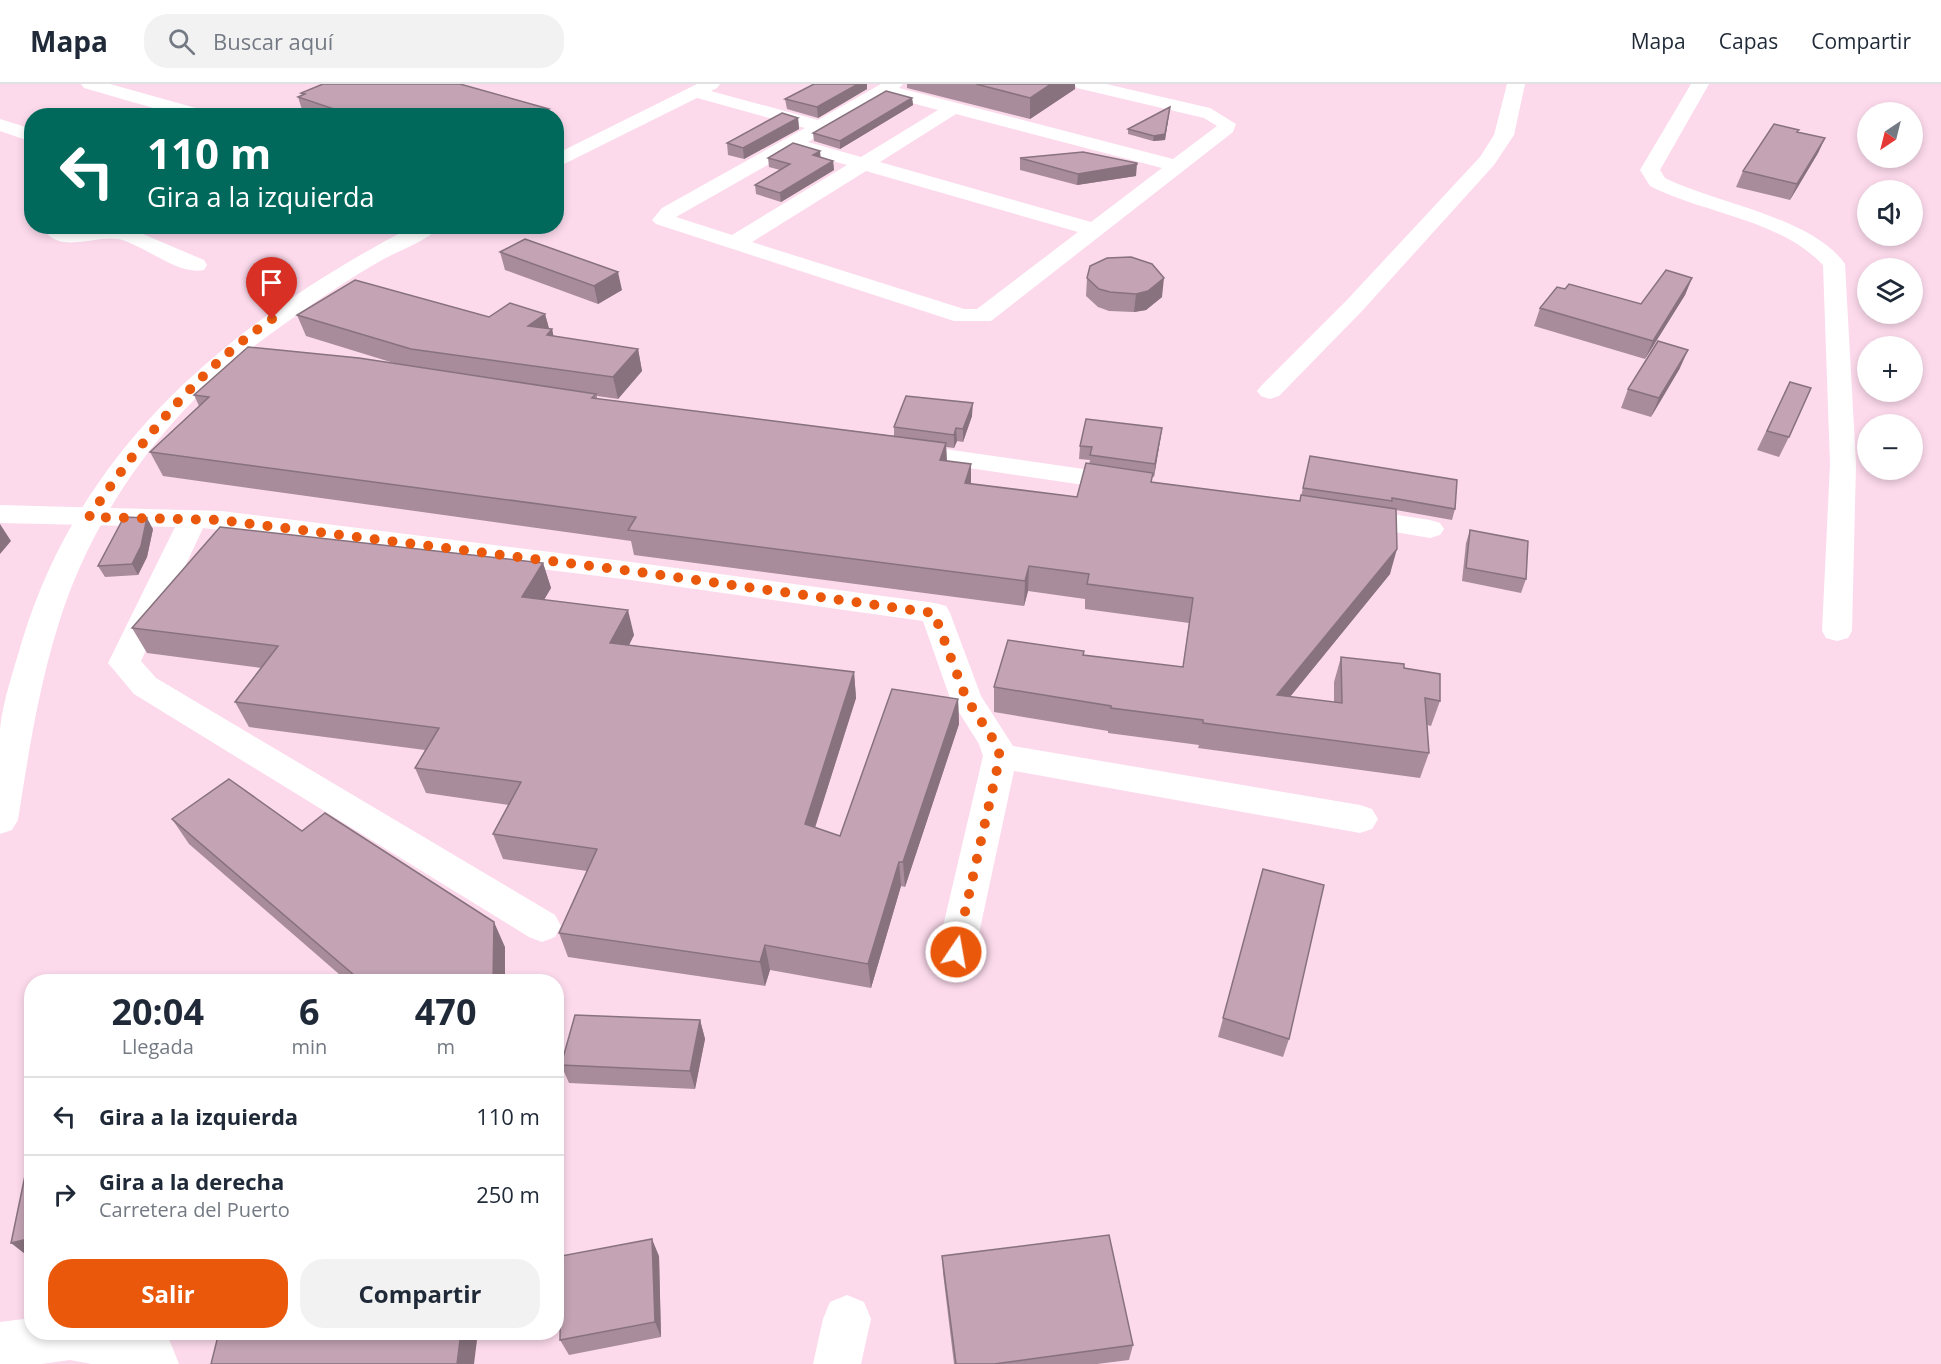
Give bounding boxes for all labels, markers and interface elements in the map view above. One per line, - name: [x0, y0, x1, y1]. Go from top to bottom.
- search box: [144, 14, 564, 68]
- text: Mapa: [30, 22, 108, 60]
- icon: search: [165, 25, 198, 58]
- text: Buscar aquí: [213, 26, 333, 56]
- text: Mapa: [1631, 27, 1686, 55]
- text: Capas: [1719, 27, 1778, 55]
- text: Compartir: [1811, 27, 1911, 55]
- north arrow: [1857, 102, 1923, 168]
- map controls: [1857, 102, 1923, 480]
- text: 110 m: [147, 124, 271, 181]
- icon: left: [48, 132, 126, 210]
- text: Gira a la izquierda: [147, 178, 374, 215]
- button: sound: [1857, 180, 1923, 246]
- pin: [246, 257, 297, 319]
- button: layers: [1857, 258, 1923, 324]
- icon: arrive: [255, 266, 288, 299]
- button: +: [1857, 336, 1923, 402]
- button: −: [1857, 414, 1923, 480]
- position arrow: [924, 920, 988, 984]
- text: 20:04: [111, 987, 204, 1036]
- text: 6: [299, 987, 320, 1036]
- text: 470: [415, 987, 477, 1036]
- text: Llegada: [122, 1033, 194, 1060]
- text: min: [291, 1033, 327, 1060]
- text: m: [436, 1033, 455, 1060]
- icon: left: [48, 1100, 81, 1133]
- text: Gira a la izquierda: [99, 1101, 298, 1131]
- text: 110 m: [476, 1101, 540, 1131]
- text: Gira a la derecha: [99, 1166, 284, 1196]
- icon: right: [48, 1178, 81, 1211]
- text: 250 m: [476, 1179, 540, 1209]
- text: Carretera del Puerto: [99, 1196, 290, 1223]
- button: Salir: [48, 1259, 288, 1328]
- button: Compartir: [300, 1259, 540, 1328]

